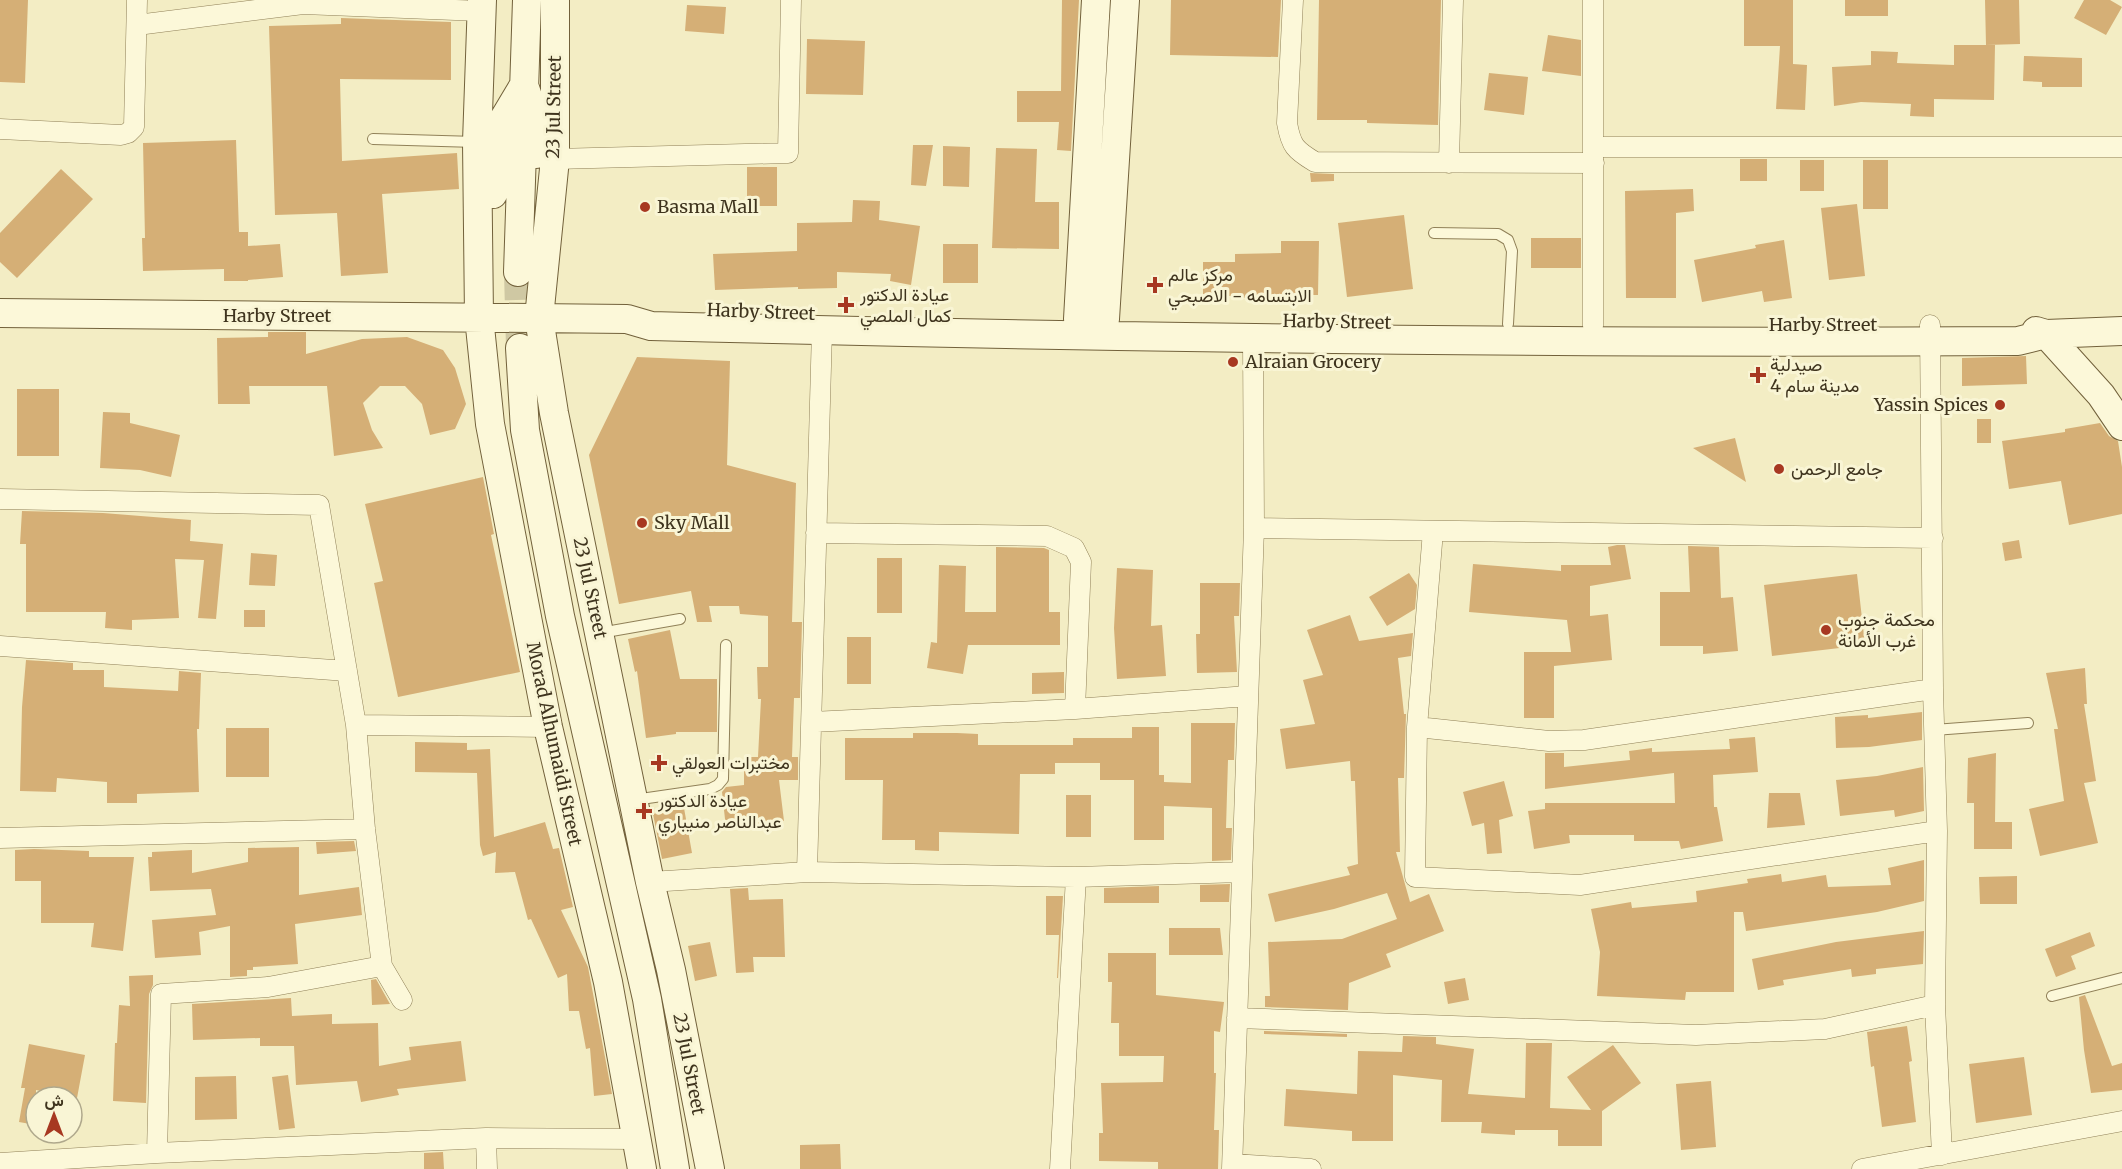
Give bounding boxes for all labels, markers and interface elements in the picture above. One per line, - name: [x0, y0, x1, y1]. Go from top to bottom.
- street label: 23 Jul Street: [541, 55, 566, 159]
- place label: Basma Mall: [657, 195, 759, 218]
- marker: Basma Mall: [638, 200, 652, 214]
- place label: مركز عالم الابتسامه - الاصبحي: [1168, 263, 1312, 311]
- marker: مركز عالم الابتسامه - الاصبحي: [1146, 276, 1164, 294]
- place label: عيادة الدكتور كمال الملصي: [859, 283, 951, 331]
- marker: عيادة الدكتور كمال الملصي: [837, 296, 855, 314]
- street label: Harby Street: [706, 298, 816, 325]
- street label: Harby Street: [223, 304, 331, 327]
- street label: Harby Street: [1282, 309, 1392, 334]
- street label: Harby Street: [1769, 313, 1877, 336]
- place label: Alraian Grocery: [1244, 350, 1382, 373]
- place label: صيدلية مدينة سام 4: [1770, 353, 1859, 398]
- marker: Alraian Grocery: [1226, 355, 1240, 369]
- marker: صيدلية مدينة سام 4: [1751, 368, 1765, 382]
- place label: Yassin Spices: [1873, 393, 1988, 416]
- marker: Yassin Spices: [1993, 398, 2007, 412]
- place label: جامع الرحمن: [1791, 457, 1883, 481]
- marker: جامع الرحمن: [1772, 462, 1786, 476]
- place label: Sky Mall: [654, 511, 730, 534]
- marker: Sky Mall: [635, 516, 649, 530]
- street label: 23 Jul Street: [569, 535, 612, 641]
- place label: محكمة جنوب غرب الأمانة: [1838, 608, 1935, 652]
- marker: محكمة جنوب غرب الأمانة: [1819, 623, 1833, 637]
- street label: Morad Alhumaidi Street: [522, 640, 587, 848]
- place label: مختبرات العولقي: [672, 751, 790, 778]
- marker: مختبرات العولقي: [650, 754, 668, 772]
- place label: عيادة الدكتور عبدالناصر منيباري: [657, 789, 782, 837]
- marker: عيادة الدكتور عبدالناصر منيباري: [635, 802, 653, 820]
- street label: 23 Jul Street: [668, 1011, 711, 1117]
- north arrow: [24, 1085, 84, 1145]
- text: ش: [44, 1090, 64, 1110]

